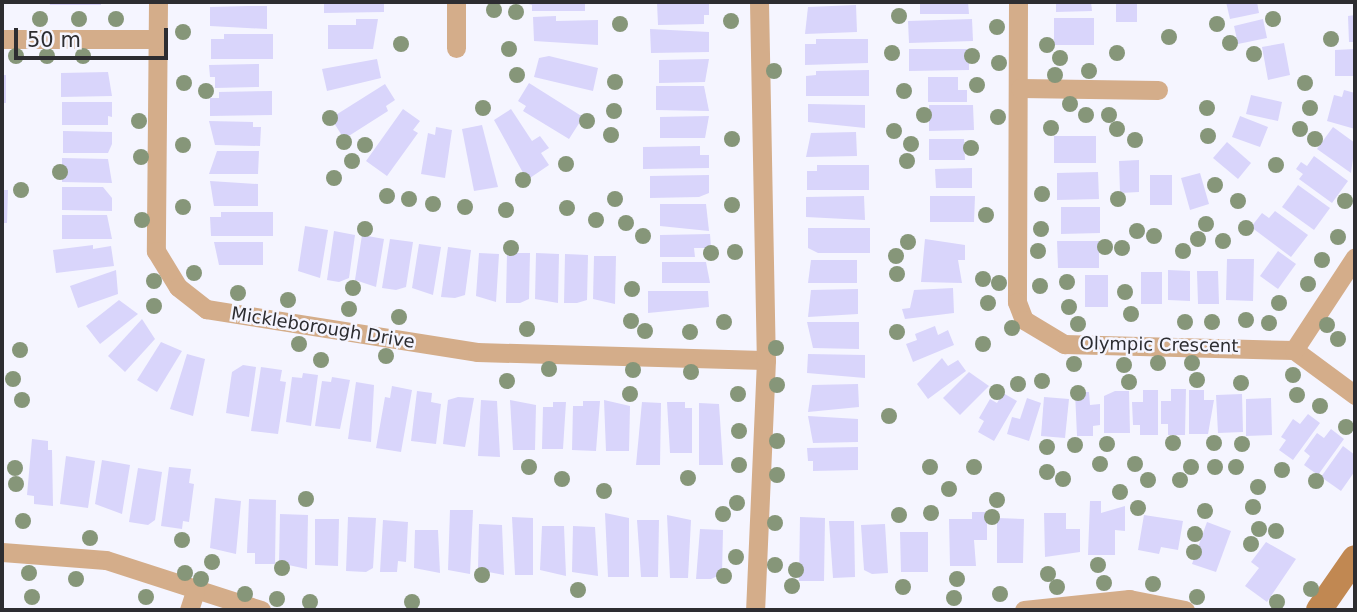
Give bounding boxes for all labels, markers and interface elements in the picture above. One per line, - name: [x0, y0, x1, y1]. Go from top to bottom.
- scale bar: [18, 14, 172, 58]
- text: 50 m: [27, 28, 81, 52]
- street label: Mickleborough Drive: [230, 303, 416, 353]
- street label: Olympic Crescent: [1079, 333, 1239, 357]

